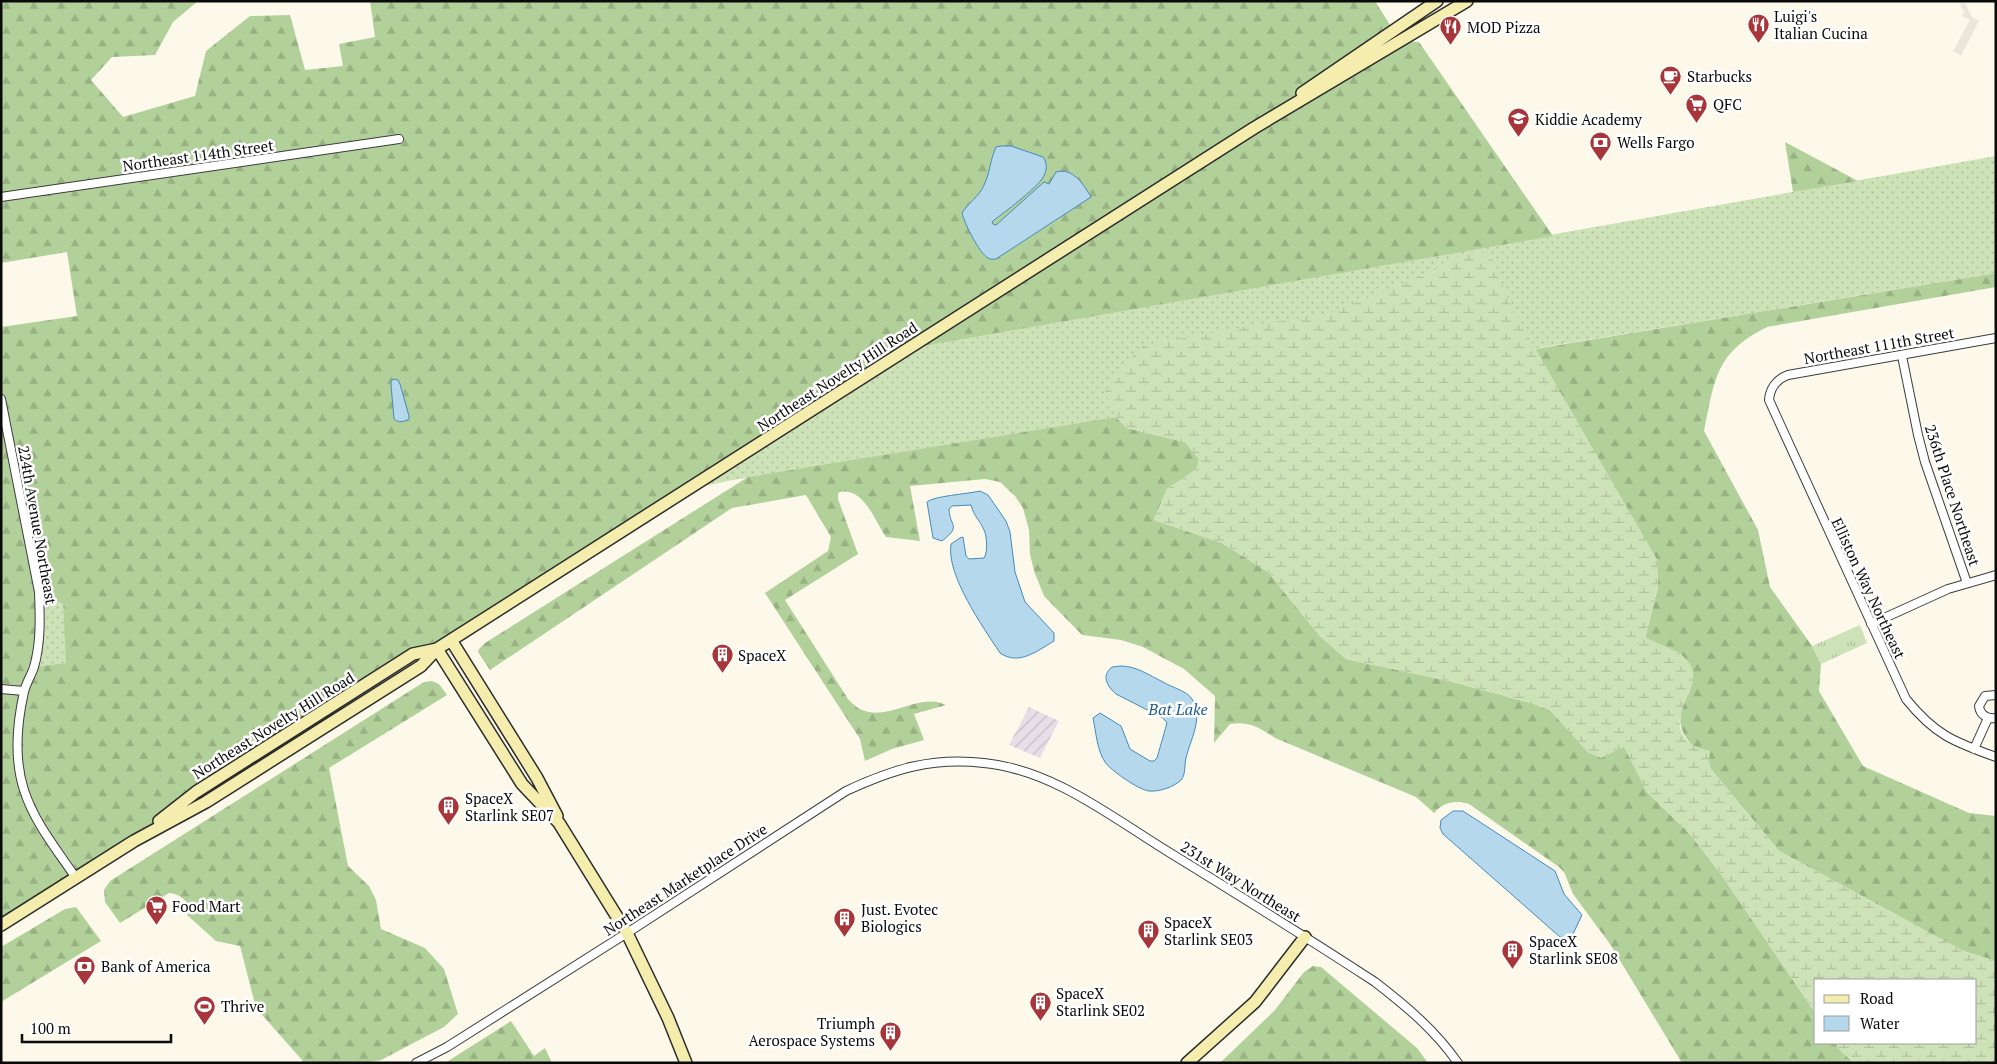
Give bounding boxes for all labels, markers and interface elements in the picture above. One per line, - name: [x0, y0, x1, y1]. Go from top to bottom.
- place label: Luigi's Italian Cucina: [1774, 6, 1868, 43]
- restaurant icon: Luigi's Italian Cucina: [1746, 13, 1770, 44]
- restaurant icon: MOD Pizza: [1439, 15, 1463, 46]
- place label: MOD Pizza: [1467, 17, 1541, 37]
- cafe icon: Starbucks: [1659, 64, 1683, 95]
- place label: Starbucks: [1687, 66, 1752, 86]
- supermarket icon: QFC: [1685, 92, 1709, 123]
- place label: QFC: [1713, 94, 1742, 114]
- school or university icon: Kiddie Academy: [1507, 107, 1531, 138]
- place label: Kiddie Academy: [1535, 109, 1642, 129]
- bank icon: Wells Fargo: [1589, 130, 1613, 161]
- place label: Wells Fargo: [1617, 132, 1694, 152]
- street label: Northeast 114th Street: [121, 134, 275, 175]
- street label: Northeast Novelty Hill Road: [753, 317, 921, 435]
- street label: Northeast 111th Street: [1802, 322, 1956, 368]
- street label: 236th Place Northeast: [1921, 422, 1985, 569]
- street label: 224th Avenue Northeast: [14, 444, 62, 606]
- street label: Elliston Way Northeast: [1827, 514, 1911, 662]
- building icon: SpaceX: [710, 643, 734, 674]
- place label: SpaceX: [738, 645, 786, 665]
- street label: Northeast Novelty Hill Road: [188, 667, 358, 783]
- water label: Bat Lake: [1147, 698, 1208, 720]
- place label: SpaceX Starlink SE07: [465, 788, 554, 825]
- building icon: SpaceX Starlink SE07: [437, 795, 461, 826]
- street label: Northeast Marketplace Drive: [599, 818, 771, 940]
- street label: 231st Way Northeast: [1177, 836, 1305, 926]
- supermarket icon: Food Mart: [144, 894, 168, 925]
- place label: Food Mart: [172, 896, 241, 916]
- place label: Just. Evotec Biologics: [861, 899, 938, 936]
- building icon: Just. Evotec Biologics: [833, 906, 857, 937]
- place label: SpaceX Starlink SE03: [1164, 912, 1253, 949]
- building icon: SpaceX Starlink SE03: [1136, 919, 1160, 950]
- place label: SpaceX Starlink SE08: [1529, 931, 1618, 968]
- building icon: SpaceX Starlink SE08: [1501, 938, 1525, 969]
- bank icon: Bank of America: [73, 954, 97, 985]
- place label: Bank of America: [101, 956, 211, 976]
- legend: [1814, 979, 1977, 1044]
- place label: SpaceX Starlink SE02: [1056, 983, 1145, 1020]
- text: Road: [1860, 988, 1893, 1008]
- building icon: SpaceX Starlink SE02: [1028, 990, 1052, 1021]
- sports icon: Thrive: [193, 994, 217, 1025]
- place label: Thrive: [221, 996, 264, 1016]
- scale bar: [22, 1012, 171, 1044]
- place label: Triumph Aerospace Systems: [749, 1013, 875, 1050]
- text: Water: [1860, 1013, 1900, 1033]
- text: 100 m: [30, 1018, 71, 1038]
- building icon: Triumph Aerospace Systems: [879, 1020, 903, 1051]

